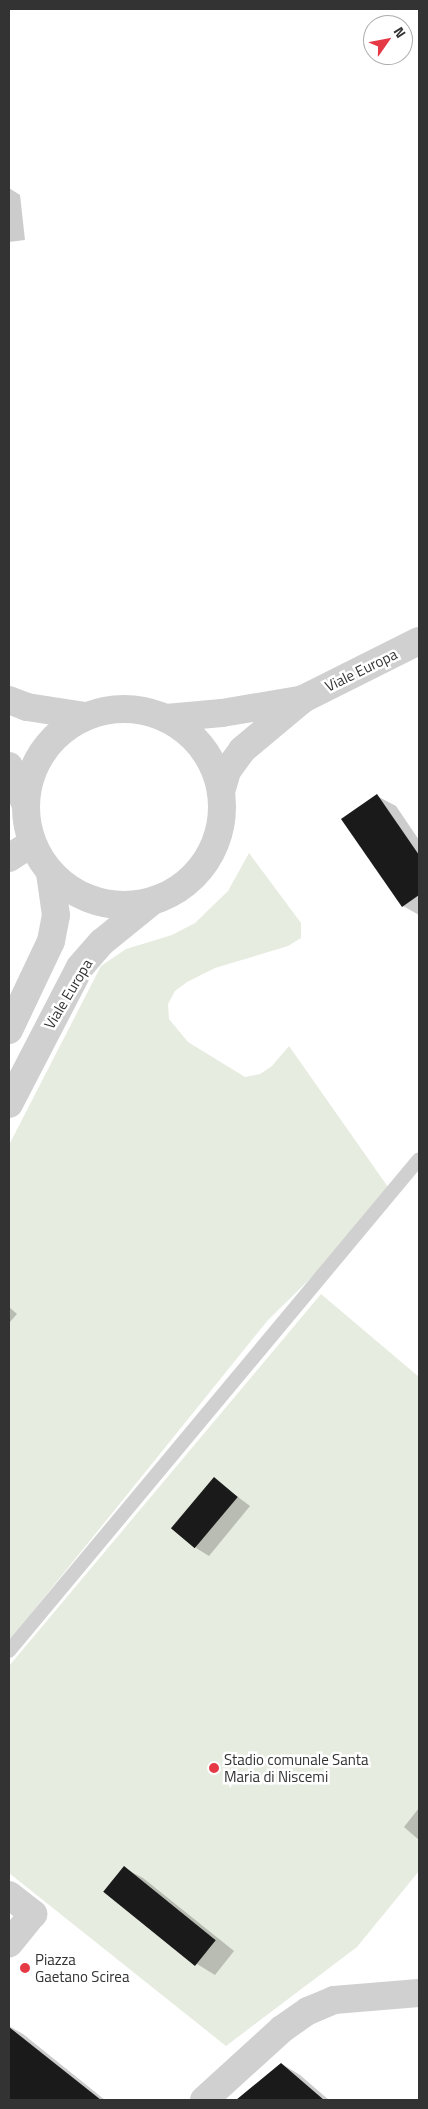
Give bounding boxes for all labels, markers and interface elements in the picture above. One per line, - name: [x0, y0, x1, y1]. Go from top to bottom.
- north arrow: [363, 15, 413, 65]
- text: N: [389, 22, 412, 42]
- street label: Viale Europa: [322, 645, 400, 695]
- street label: Viale Europa: [40, 956, 96, 1032]
- place label: Stadio comunale Santa Maria di Niscemi: [224, 1750, 368, 1785]
- marker: Stadio comunale Santa Maria di Niscemi: [208, 1762, 220, 1774]
- place label: Piazza Gaetano Scirea: [35, 1950, 129, 1985]
- marker: Piazza Gaetano Scirea: [19, 1962, 31, 1974]

